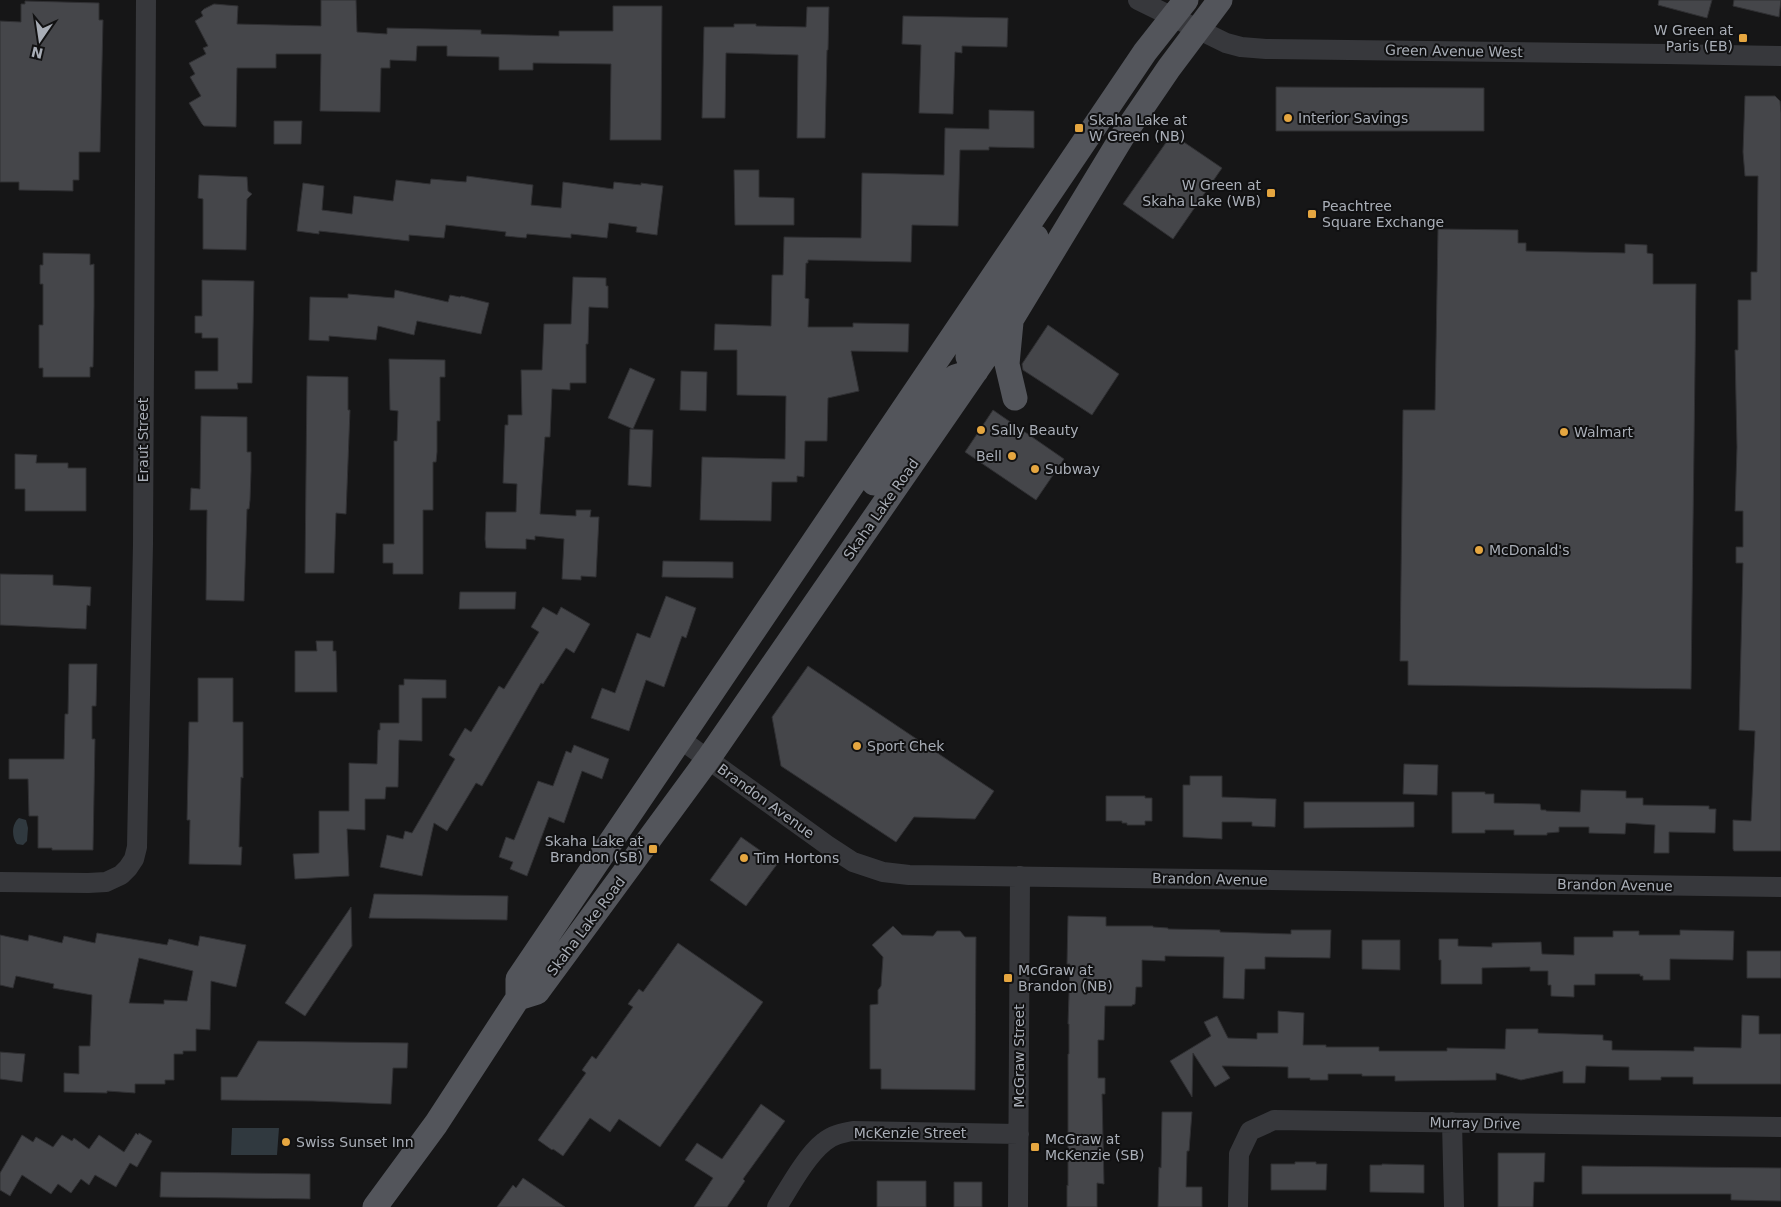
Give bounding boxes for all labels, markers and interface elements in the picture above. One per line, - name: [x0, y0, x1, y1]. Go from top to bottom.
- north arrow: [15, 15, 65, 65]
- place label: W Green at Paris (EB): [1654, 22, 1734, 54]
- marker: W Green at Paris (EB): [1737, 32, 1749, 44]
- street label: Green Avenue West: [1385, 42, 1524, 60]
- text: N: [30, 44, 45, 62]
- place label: Interior Savings: [1298, 110, 1408, 126]
- place label: Skaha Lake at W Green (NB): [1089, 112, 1188, 144]
- marker: Interior Savings: [1282, 112, 1294, 124]
- marker: Skaha Lake at W Green (NB): [1073, 122, 1085, 134]
- place label: W Green at Skaha Lake (WB): [1142, 177, 1262, 209]
- marker: W Green at Skaha Lake (WB): [1265, 187, 1277, 199]
- place label: Peachtree Square Exchange: [1322, 198, 1444, 230]
- marker: Peachtree Square Exchange: [1306, 208, 1318, 220]
- street label: Eraut Street: [135, 397, 151, 482]
- place label: Sally Beauty: [991, 422, 1078, 438]
- marker: Sally Beauty: [975, 424, 987, 436]
- place label: Walmart: [1574, 424, 1633, 440]
- marker: Walmart: [1558, 426, 1570, 438]
- place label: Bell: [976, 448, 1002, 464]
- marker: Bell: [1006, 450, 1018, 462]
- street label: Skaha Lake Road: [840, 455, 922, 563]
- place label: Subway: [1045, 461, 1100, 477]
- marker: Subway: [1029, 463, 1041, 475]
- place label: McDonald's: [1489, 542, 1570, 558]
- marker: McDonald's: [1473, 544, 1485, 556]
- place label: Sport Chek: [867, 738, 945, 754]
- marker: Sport Chek: [851, 740, 863, 752]
- street label: Brandon Avenue: [715, 761, 817, 841]
- place label: Skaha Lake at Brandon (SB): [545, 833, 644, 865]
- marker: Skaha Lake at Brandon (SB): [647, 843, 659, 855]
- place label: Tim Hortons: [753, 850, 839, 866]
- marker: Tim Hortons: [738, 852, 750, 864]
- street label: Brandon Avenue: [1152, 870, 1268, 888]
- street label: Skaha Lake Road: [544, 873, 628, 979]
- street label: Brandon Avenue: [1557, 876, 1673, 894]
- place label: McGraw at Brandon (NB): [1018, 962, 1113, 994]
- marker: McGraw at Brandon (NB): [1002, 972, 1014, 984]
- street label: McGraw Street: [1011, 1004, 1027, 1108]
- street label: Murray Drive: [1429, 1114, 1521, 1132]
- street label: McKenzie Street: [854, 1125, 967, 1141]
- place label: McGraw at McKenzie (SB): [1045, 1131, 1144, 1163]
- place label: Swiss Sunset Inn: [296, 1134, 414, 1150]
- marker: Swiss Sunset Inn: [280, 1136, 292, 1148]
- marker: McGraw at McKenzie (SB): [1029, 1141, 1041, 1153]

